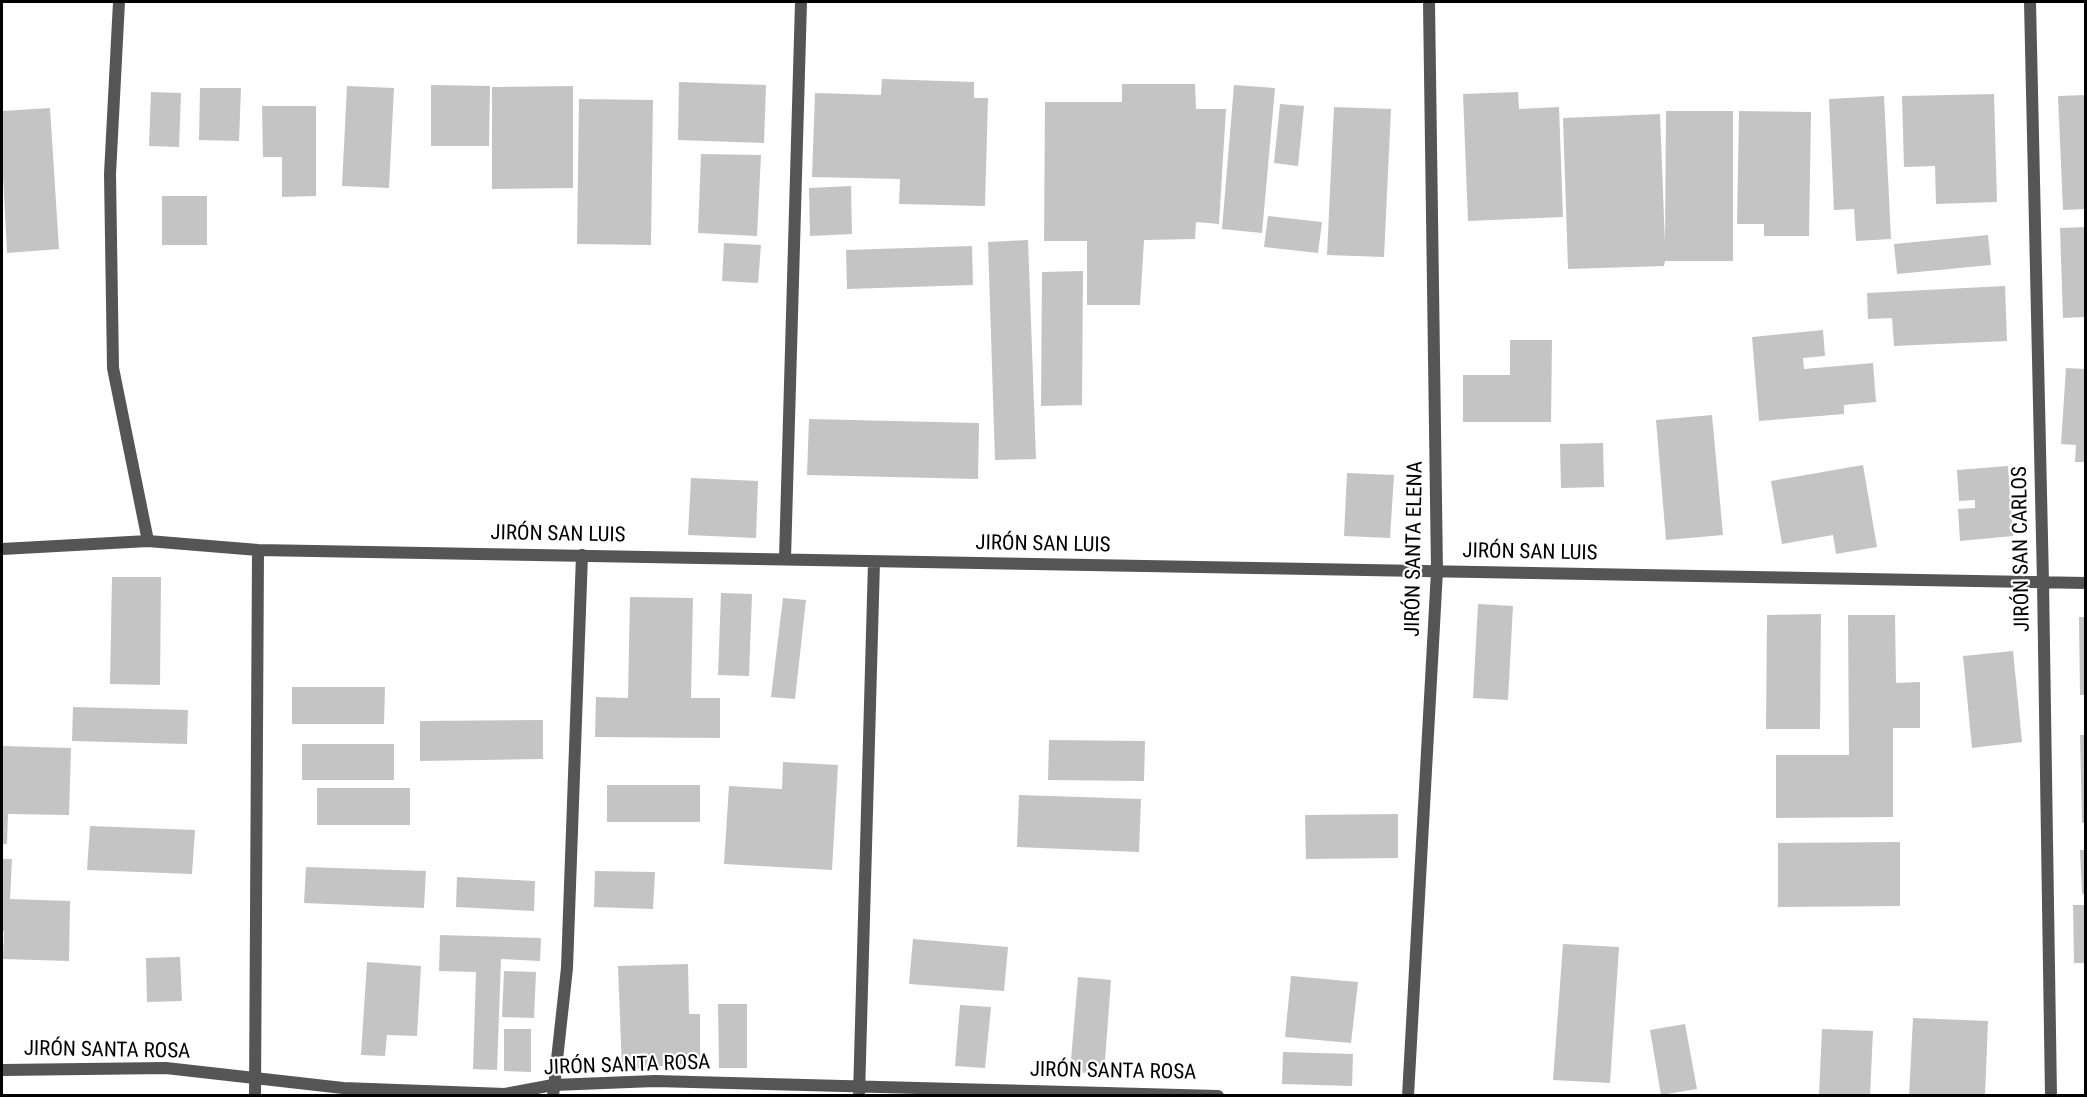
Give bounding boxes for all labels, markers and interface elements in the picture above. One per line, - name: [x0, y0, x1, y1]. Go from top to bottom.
- street label: JIRÓN SANTA ELENA: [1401, 461, 1429, 637]
- street label: JIRÓN SAN CARLOS: [2008, 466, 2036, 632]
- street label: JIRÓN SAN LUIS: [490, 521, 626, 549]
- street label: JIRÓN SAN LUIS: [975, 531, 1111, 559]
- street label: JIRÓN SAN LUIS: [1462, 539, 1598, 567]
- street label: JIRÓN SANTA ROSA: [24, 1037, 190, 1065]
- street label: JIRÓN SANTA ROSA: [543, 1051, 711, 1081]
- street label: JIRÓN SANTA ROSA: [1030, 1058, 1196, 1086]

